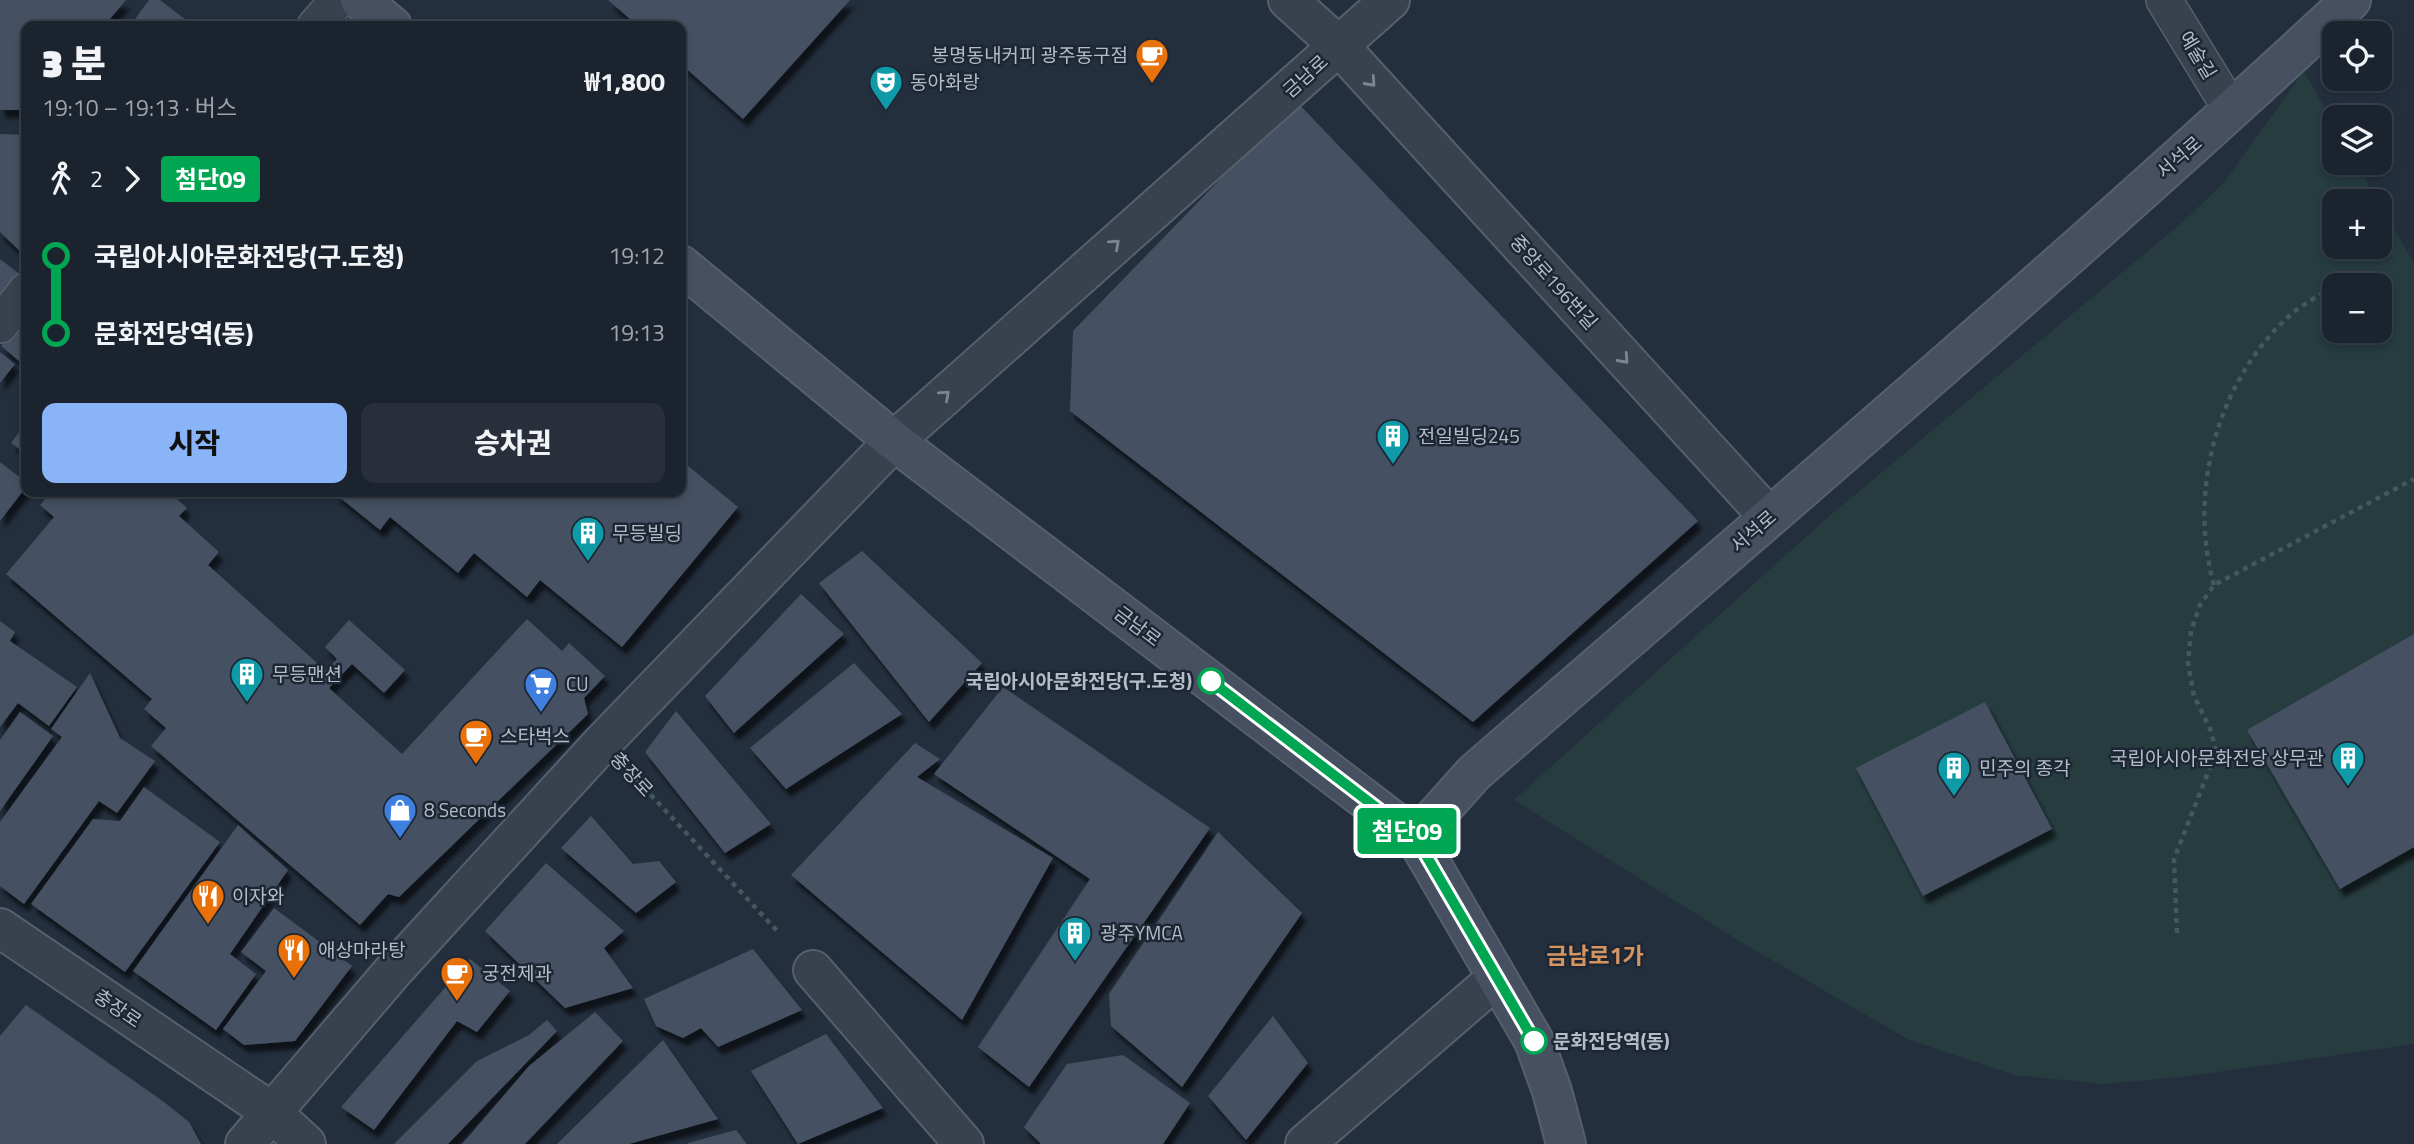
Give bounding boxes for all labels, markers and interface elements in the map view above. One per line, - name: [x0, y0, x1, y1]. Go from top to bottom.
- map controls: [2322, 21, 2392, 343]
- button: locate: [2322, 21, 2392, 91]
- street label: 예술길: [2172, 25, 2224, 85]
- text: 3 분: [42, 34, 106, 92]
- cafe icon: 봉명동내커피 광주동구점: [1133, 36, 1171, 85]
- place label: 봉명동내커피 광주동구점: [932, 40, 1128, 69]
- street label: 금남로: [1275, 47, 1334, 104]
- text: ₩1,800: [585, 62, 665, 101]
- theatre icon: 동아화랑: [867, 63, 905, 112]
- place label: 동아화랑: [910, 67, 980, 96]
- one-way arrow: [1363, 74, 1376, 87]
- text: 19:10 – 19:13 · 버스: [42, 90, 237, 125]
- button: layers: [2322, 105, 2392, 175]
- street label: 서석로: [2149, 128, 2208, 185]
- icon: walk: [42, 160, 80, 198]
- icon: forward: [113, 160, 151, 198]
- text: 2: [90, 161, 103, 196]
- text: 첨단09: [175, 161, 246, 197]
- button: +: [2322, 189, 2392, 259]
- street label: 중앙로196번길: [1504, 228, 1605, 336]
- text: 국립아시아문화전당(구.도청): [94, 237, 404, 276]
- text: 19:12: [608, 238, 665, 273]
- one-way arrow: [1107, 240, 1120, 253]
- button: −: [2322, 273, 2392, 343]
- text: 문화전당역(동): [94, 314, 254, 353]
- text: 19:13: [608, 315, 665, 350]
- one-way arrow: [1616, 351, 1628, 364]
- one-way arrow: [937, 391, 950, 403]
- button: 시작: [42, 403, 347, 483]
- button: 승차권: [361, 403, 665, 483]
- building icon: 전일빌딩245: [1374, 417, 1412, 466]
- place label: 전일빌딩245: [1418, 421, 1520, 450]
- street label: 서석로: [1723, 502, 1782, 559]
- building icon: 무등빌딩: [569, 514, 607, 563]
- place label: 무등빌딩: [612, 518, 682, 547]
- street label: 금남로: [1109, 598, 1168, 653]
- building icon: 무등맨션: [228, 655, 266, 704]
- place label: 무등맨션: [272, 659, 342, 688]
- supermarket icon: CU: [522, 665, 560, 714]
- place label: 국립아시아문화전당(구.도청): [966, 666, 1192, 695]
- marker: 국립아시아문화전당(구.도청): [1198, 668, 1224, 694]
- place label: CU: [566, 669, 589, 698]
- cafe icon: 스타벅스: [457, 717, 495, 766]
- place label: 스타벅스: [500, 721, 570, 750]
- building icon: 국립아시아문화전당 상무관: [2329, 739, 2367, 788]
- place label: 국립아시아문화전당 상무관: [2110, 743, 2324, 772]
- street label: 충장로: [604, 745, 661, 803]
- building icon: 민주의 종각: [1935, 749, 1973, 798]
- place label: 민주의 종각: [1979, 753, 2071, 782]
- shop icon: 8 Seconds: [381, 791, 419, 840]
- place label: 8 Seconds: [424, 795, 506, 824]
- line badge: 첨단09: [1358, 808, 1456, 854]
- text: 첨단09: [1371, 813, 1443, 849]
- restaurant icon: 이자와: [189, 877, 227, 926]
- place label: 이자와: [232, 881, 284, 910]
- building icon: 광주YMCA: [1056, 914, 1094, 963]
- place label: 광주YMCA: [1100, 918, 1183, 947]
- restaurant icon: 애상마라탕: [275, 931, 313, 980]
- place label: 애상마라탕: [318, 935, 406, 964]
- district label: 금남로1가: [1546, 938, 1644, 973]
- cafe icon: 궁전제과: [438, 954, 476, 1003]
- place label: 궁전제과: [482, 958, 552, 987]
- street label: 충장로: [88, 981, 148, 1034]
- place label: 문화전당역(동): [1553, 1026, 1670, 1055]
- marker: 문화전당역(동): [1521, 1028, 1547, 1054]

